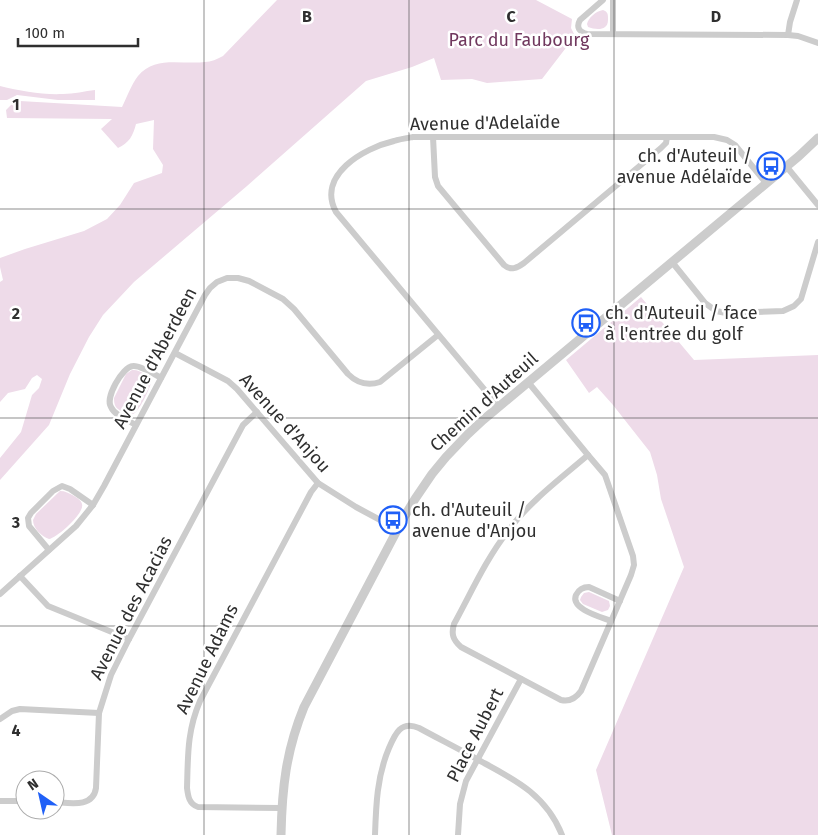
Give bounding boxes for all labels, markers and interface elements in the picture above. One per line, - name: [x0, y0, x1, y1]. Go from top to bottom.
- text: B: [302, 7, 312, 26]
- text: C: [506, 7, 516, 26]
- text: D: [711, 7, 721, 26]
- scale bar: [18, 15, 138, 47]
- text: 100 m: [25, 24, 65, 42]
- park label: Parc du Faubourg: [449, 29, 590, 51]
- text: 1: [12, 95, 20, 114]
- street label: Avenue d'Adelaïde: [410, 111, 560, 135]
- place label: ch. d'Auteuil / avenue Adélaïde: [617, 145, 752, 188]
- bus stop icon: ch. d'Auteuil / avenue Adélaïde: [756, 151, 786, 181]
- street label: Avenue d'Aberdeen: [108, 284, 202, 432]
- place label: ch. d'Auteuil / face à l'entrée du golf: [605, 302, 757, 345]
- text: 2: [12, 304, 20, 323]
- bus stop icon: ch. d'Auteuil / face à l'entrée du golf: [571, 308, 601, 338]
- street label: Chemin d'Auteuil: [425, 348, 543, 456]
- street label: Avenue d'Anjou: [235, 369, 335, 477]
- place label: ch. d'Auteuil / avenue d'Anjou: [412, 499, 537, 542]
- bus stop icon: ch. d'Auteuil / avenue d'Anjou: [378, 505, 408, 535]
- text: 3: [11, 513, 20, 532]
- street label: Avenue des Acacias: [85, 532, 177, 684]
- street label: Avenue Adams: [171, 601, 243, 717]
- street label: Place Aubert: [442, 684, 508, 786]
- text: 4: [11, 721, 21, 740]
- north arrow: [15, 770, 65, 820]
- text: N: [24, 775, 42, 794]

